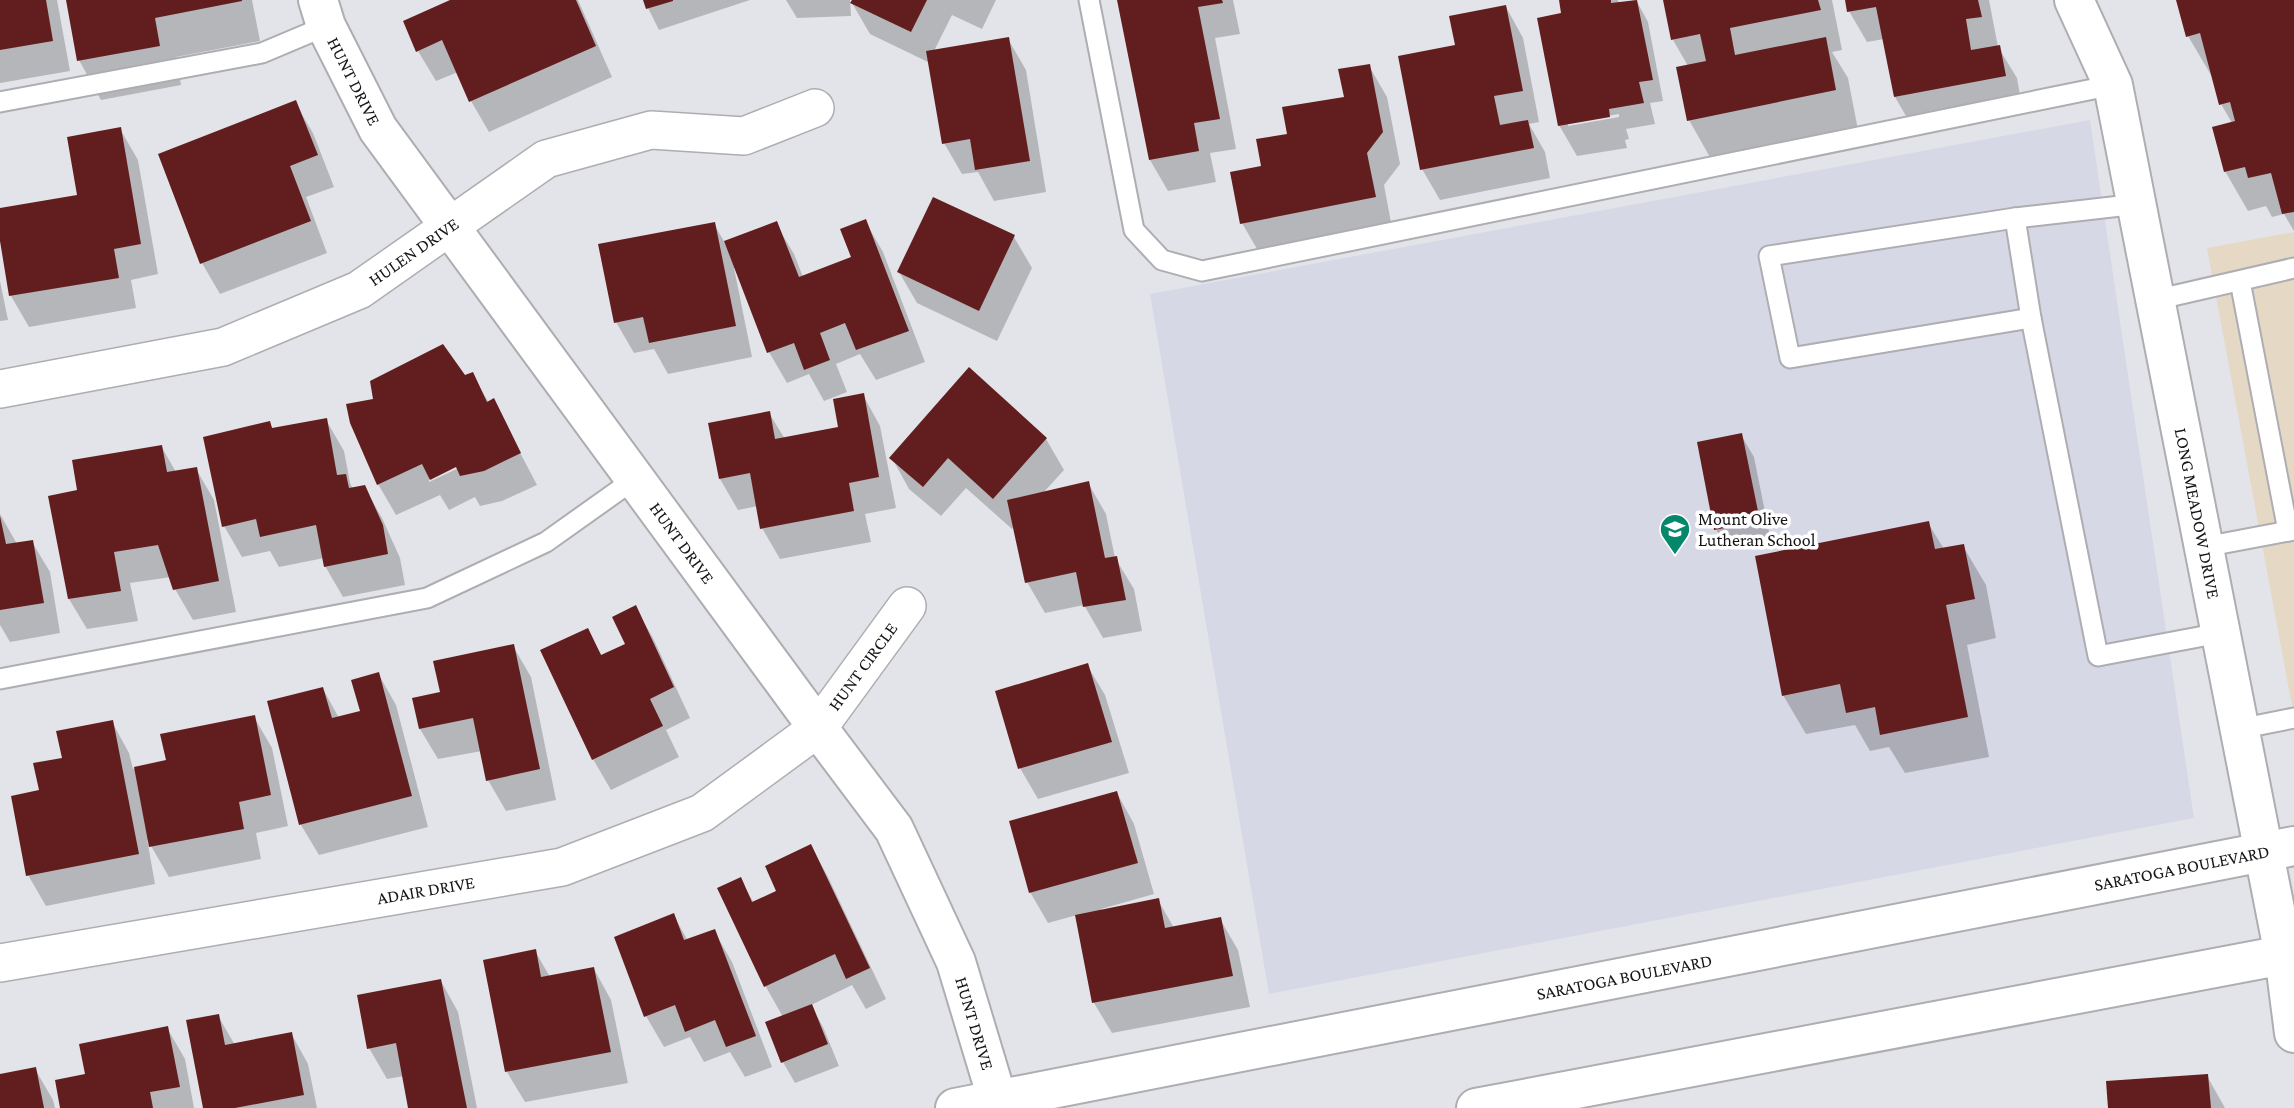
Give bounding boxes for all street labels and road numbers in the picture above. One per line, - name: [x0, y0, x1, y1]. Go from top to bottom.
- street label: HUNT DRIVE: [323, 34, 385, 129]
- street label: HULEN DRIVE: [365, 213, 462, 290]
- street label: LONG MEADOW DRIVE: [2171, 426, 2224, 601]
- street label: HUNT DRIVE: [645, 498, 719, 588]
- street label: HUNT CIRCLE: [824, 619, 902, 714]
- street label: SARATOGA BOULEVARD: [2092, 841, 2271, 895]
- street label: ADAIR DRIVE: [376, 872, 476, 908]
- street label: SARATOGA BOULEVARD: [1535, 950, 1714, 1004]
- street label: HUNT DRIVE: [951, 974, 998, 1072]

